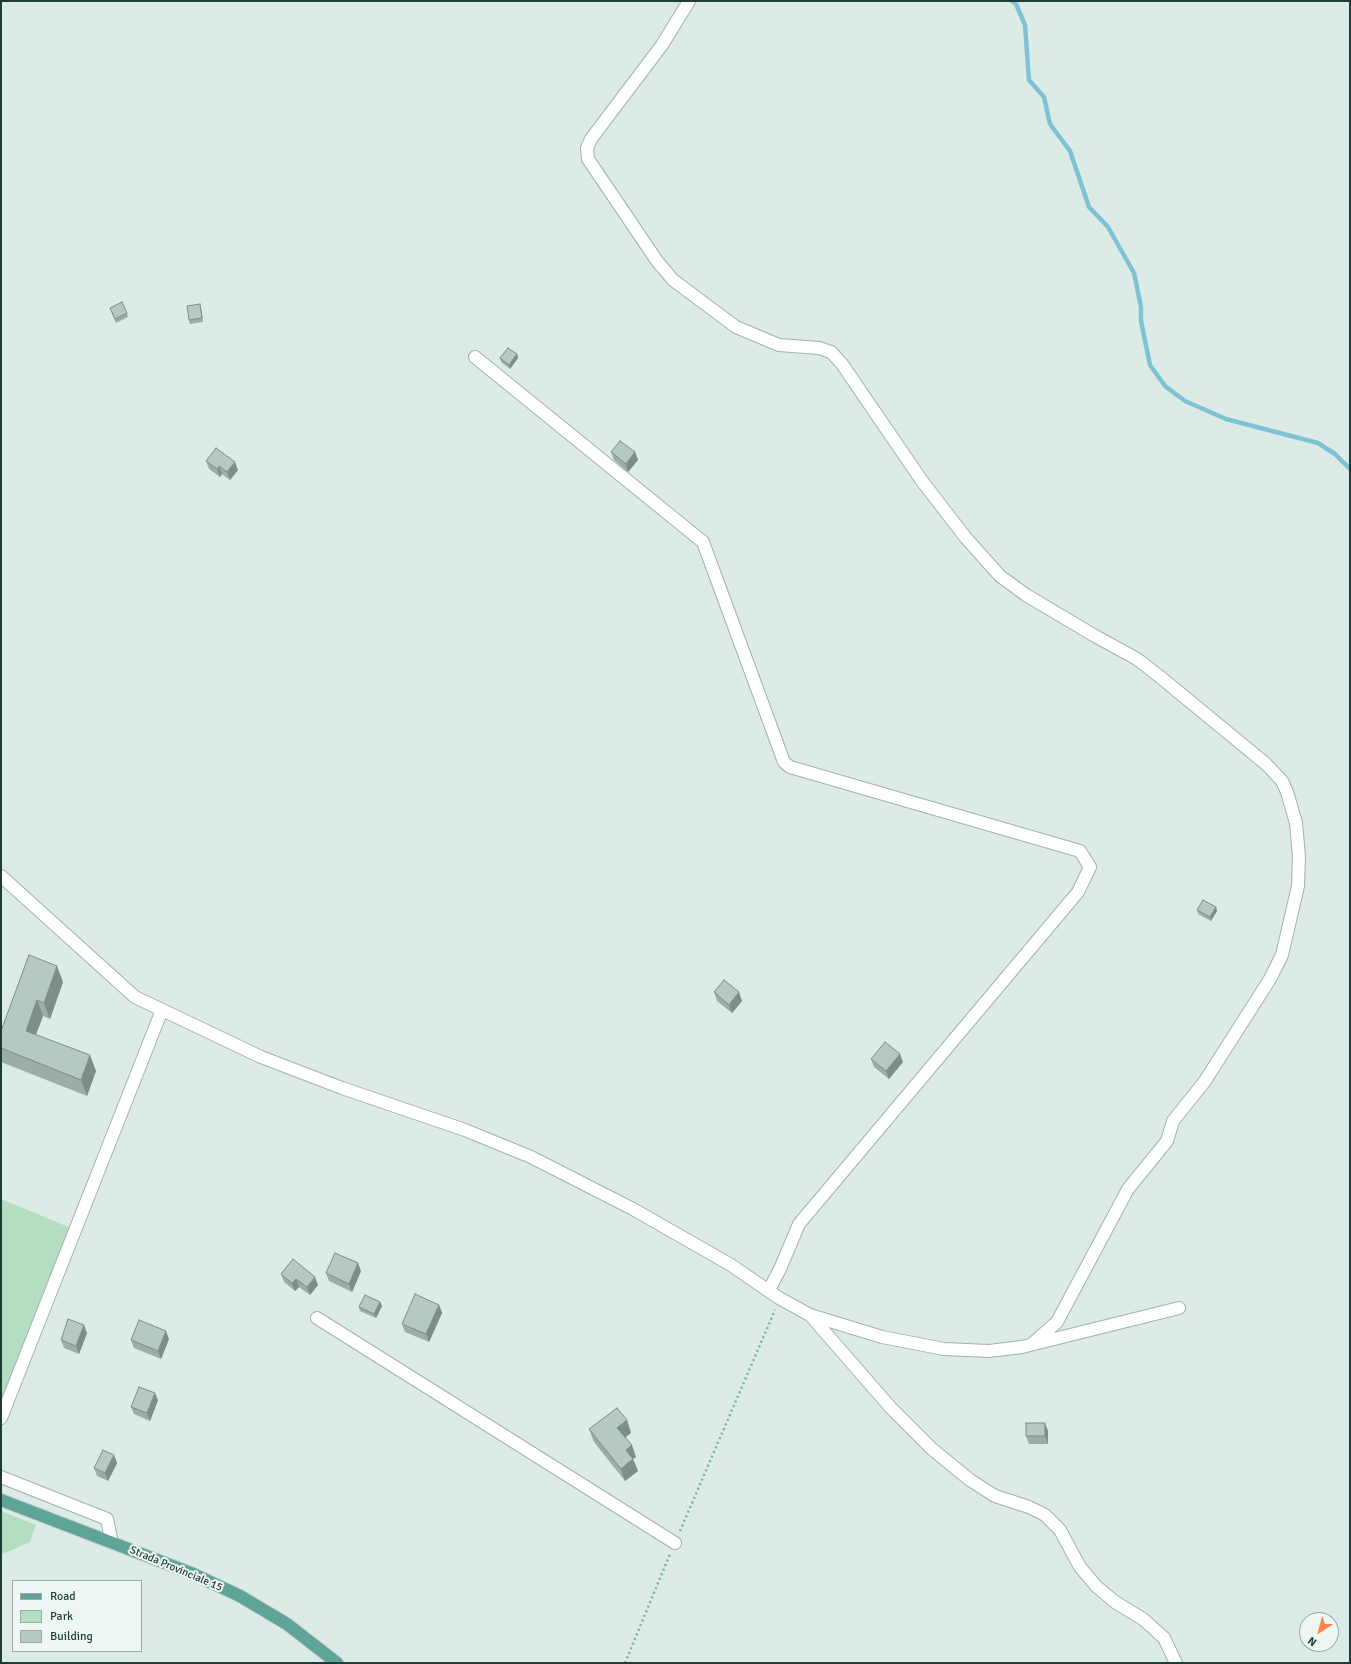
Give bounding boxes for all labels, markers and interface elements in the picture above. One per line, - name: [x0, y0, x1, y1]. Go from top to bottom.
- street label: Strada Provinciale 15: [128, 1543, 224, 1595]
- legend: [12, 1580, 142, 1652]
- text: Road: [50, 1589, 76, 1604]
- text: Park: [50, 1609, 73, 1624]
- north arrow: [1299, 1612, 1339, 1652]
- text: Building: [50, 1629, 93, 1644]
- text: N: [1305, 1634, 1319, 1649]

